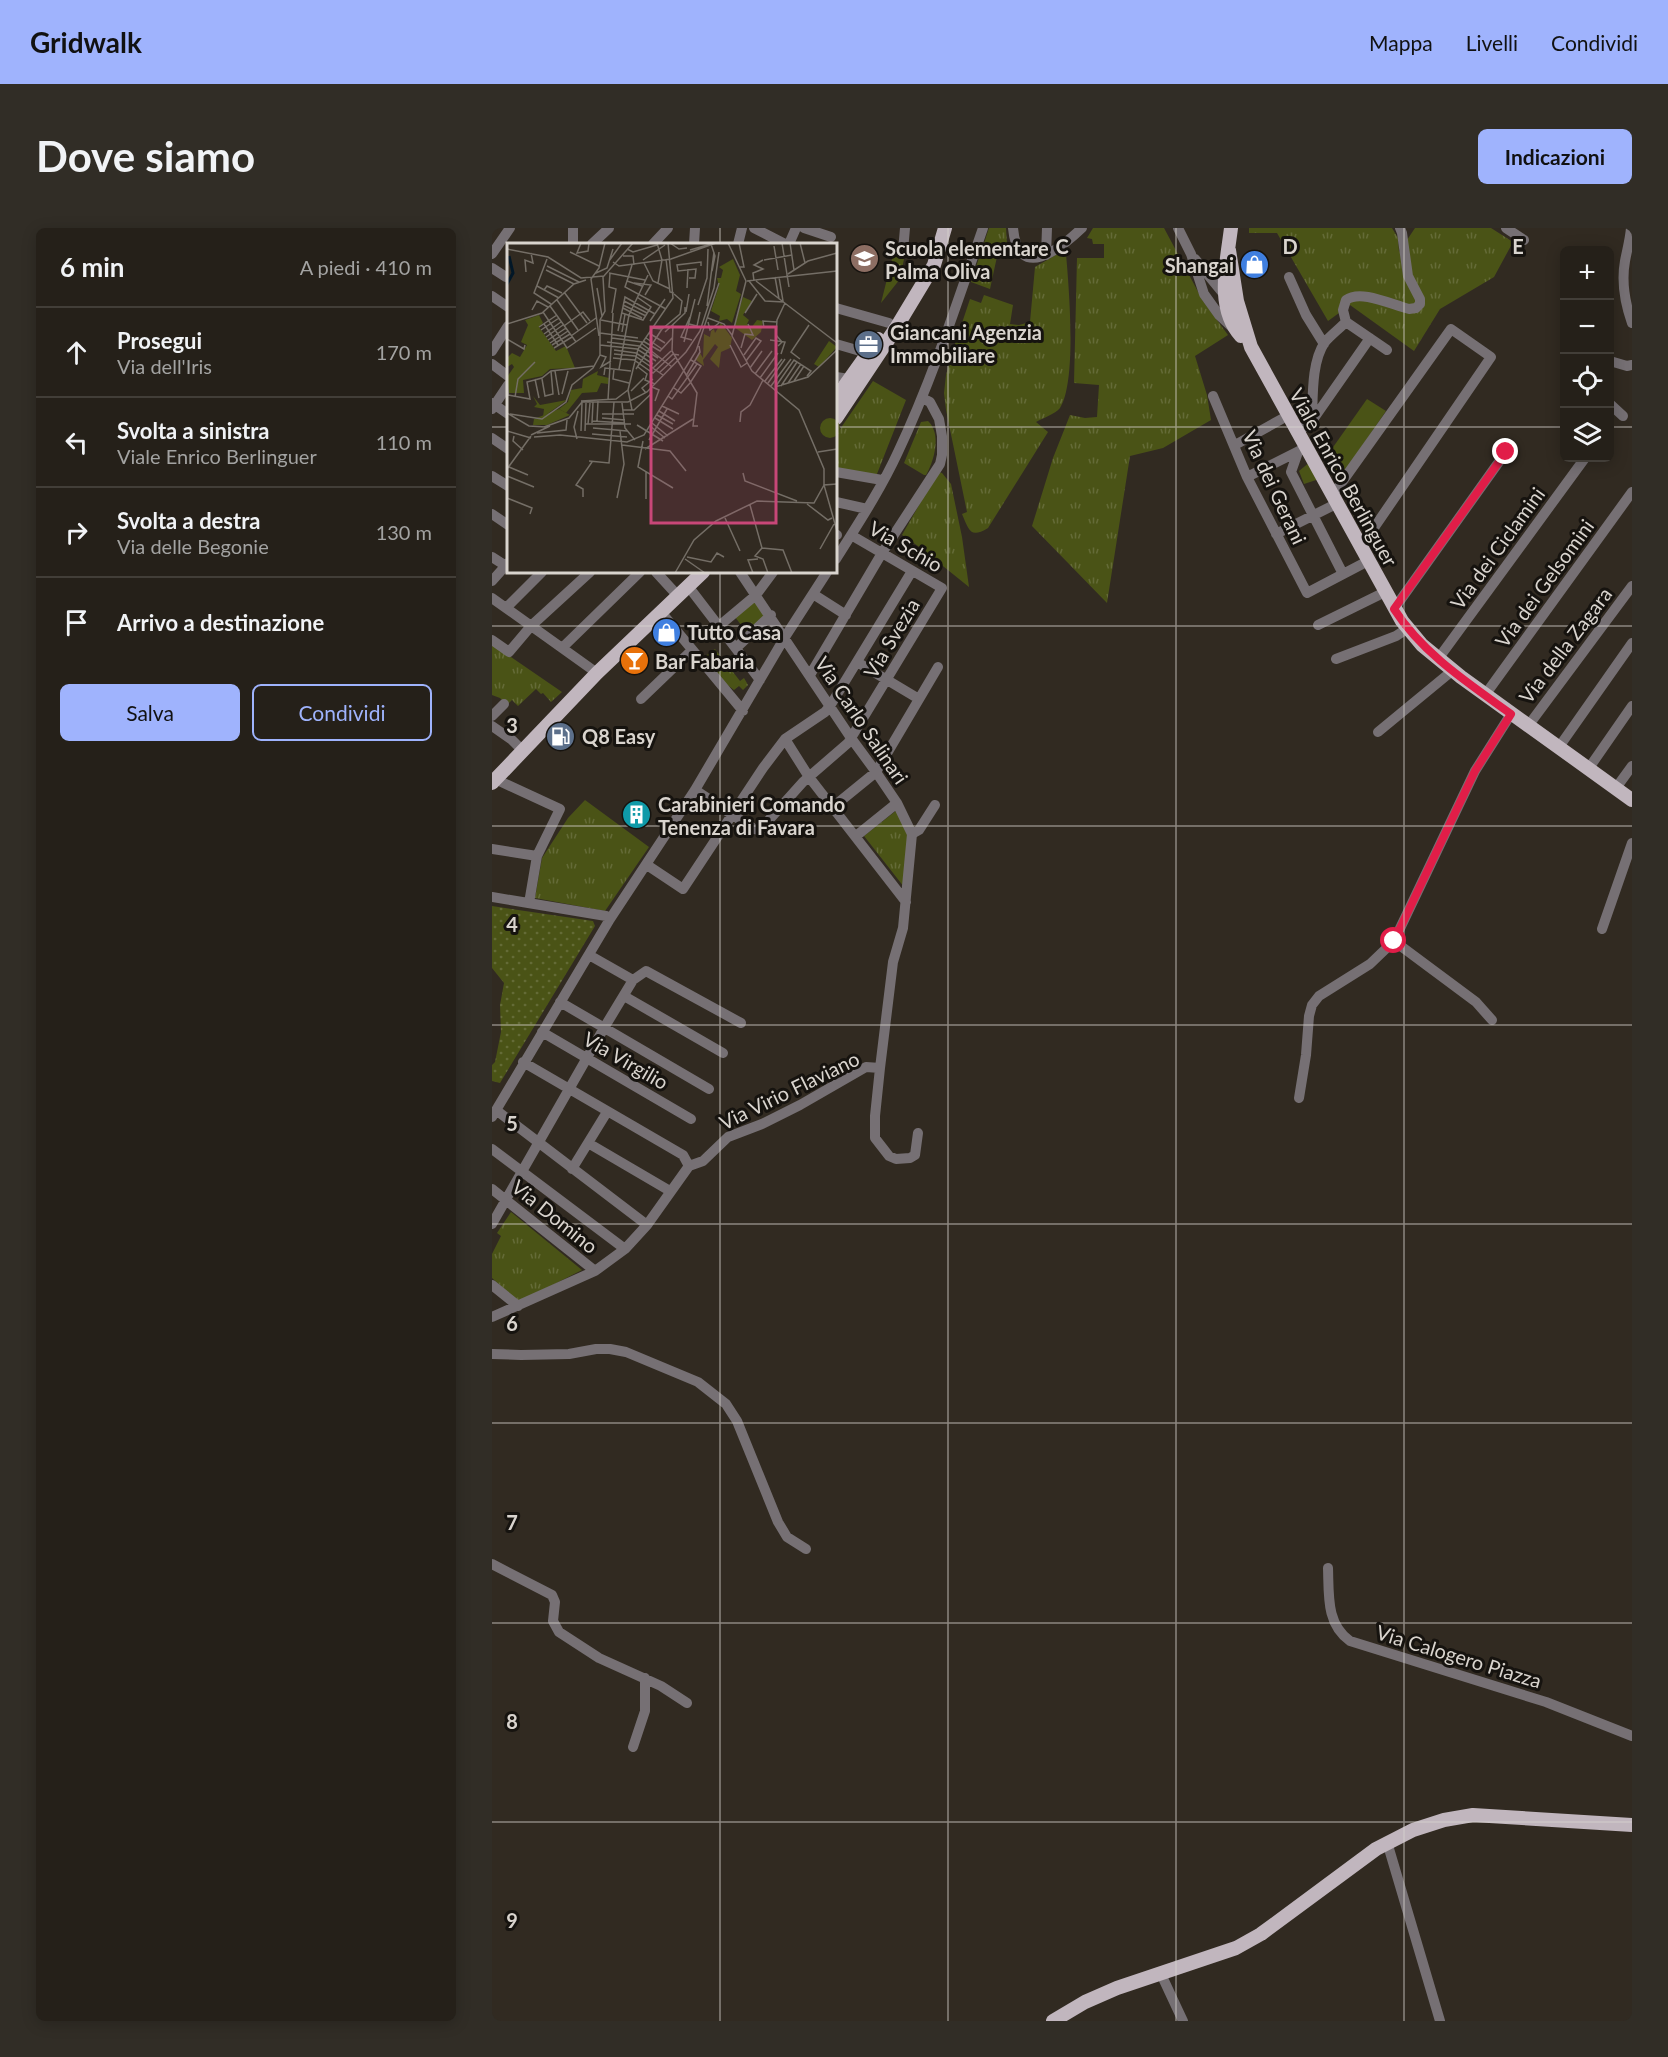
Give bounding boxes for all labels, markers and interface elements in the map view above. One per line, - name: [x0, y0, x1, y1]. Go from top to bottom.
- text: Gridwalk: [30, 25, 142, 59]
- text: Mappa: [1369, 30, 1433, 55]
- text: Livelli: [1466, 30, 1518, 55]
- text: Condividi: [1551, 30, 1638, 55]
- button: Indicazioni: [1478, 129, 1632, 184]
- text: Dove siamo: [36, 131, 255, 181]
- text: C: [1055, 234, 1069, 258]
- text: D: [1282, 234, 1298, 258]
- text: E: [1512, 234, 1524, 258]
- place label: Scuola elementare Palma Oliva: [885, 236, 1049, 283]
- inset map: [507, 243, 837, 573]
- school or university icon: Scuola elementare Palma Oliva: [848, 243, 880, 275]
- map controls: [1560, 246, 1614, 462]
- button: +: [1560, 246, 1614, 300]
- shop icon: Shangai: [1239, 249, 1271, 281]
- text: 6 min: [60, 251, 124, 283]
- place label: Shangai: [1165, 253, 1234, 277]
- text: A piedi · 410 m: [300, 255, 432, 279]
- button: −: [1560, 300, 1614, 354]
- place label: Giancani Agenzia Immobiliare: [890, 320, 1042, 367]
- text: Prosegui: [117, 327, 202, 354]
- office icon: Giancani Agenzia Immobiliare: [853, 328, 885, 360]
- icon: ahead: [60, 336, 93, 369]
- text: 170 m: [376, 340, 432, 364]
- text: Via dell'Iris: [117, 354, 212, 378]
- button: locate: [1560, 354, 1614, 408]
- street label: Viale Enrico Berlinguer: [1285, 384, 1403, 571]
- button: layers: [1560, 408, 1614, 462]
- text: Svolta a sinistra: [117, 417, 269, 444]
- icon: left: [60, 426, 93, 459]
- street label: Via dei Gerani: [1238, 426, 1312, 548]
- text: 110 m: [376, 430, 432, 454]
- route end: [1492, 438, 1518, 464]
- text: Viale Enrico Berlinguer: [117, 444, 317, 468]
- street label: Via dei Ciclamini: [1445, 482, 1549, 614]
- text: Svolta a destra: [117, 507, 260, 534]
- street label: Via dei Gelsomini: [1490, 514, 1598, 652]
- street label: Via Schio: [865, 515, 947, 577]
- icon: right: [60, 516, 93, 549]
- text: 130 m: [376, 520, 432, 544]
- text: Via delle Begonie: [117, 534, 269, 558]
- street label: Via della Zagara: [1514, 582, 1616, 708]
- street label: Via Svezia: [858, 594, 924, 682]
- icon: arrive: [60, 606, 93, 639]
- text: Arrivo a destinazione: [117, 609, 324, 636]
- shop icon: Tutto Casa: [650, 616, 682, 648]
- place label: Tutto Casa: [687, 620, 781, 644]
- bar icon: Bar Fabaria: [618, 645, 650, 677]
- place label: Bar Fabaria: [655, 649, 754, 673]
- street label: Via Carlo Salinari: [811, 652, 913, 788]
- button: Salva: [60, 684, 240, 741]
- button: Condividi: [252, 684, 432, 741]
- text: 3: [506, 713, 518, 737]
- fuel station icon: Q8 Easy: [545, 720, 577, 752]
- place label: Q8 Easy: [582, 724, 656, 748]
- place label: Carabinieri Comando Tenenza di Favara: [658, 792, 845, 839]
- building icon: Carabinieri Comando Tenenza di Favara: [621, 799, 653, 831]
- text: 4: [506, 912, 518, 936]
- route start: [1380, 927, 1406, 953]
- street label: Via Virgilio: [579, 1026, 673, 1094]
- street label: Via Virio Flaviano: [715, 1046, 863, 1134]
- text: 5: [506, 1111, 518, 1135]
- street label: Via Domino: [507, 1174, 603, 1258]
- text: 6: [506, 1311, 518, 1335]
- text: 7: [506, 1510, 518, 1534]
- street label: Via Calogero Piazza: [1373, 1619, 1545, 1693]
- text: 8: [506, 1709, 518, 1733]
- text: 9: [506, 1908, 518, 1932]

